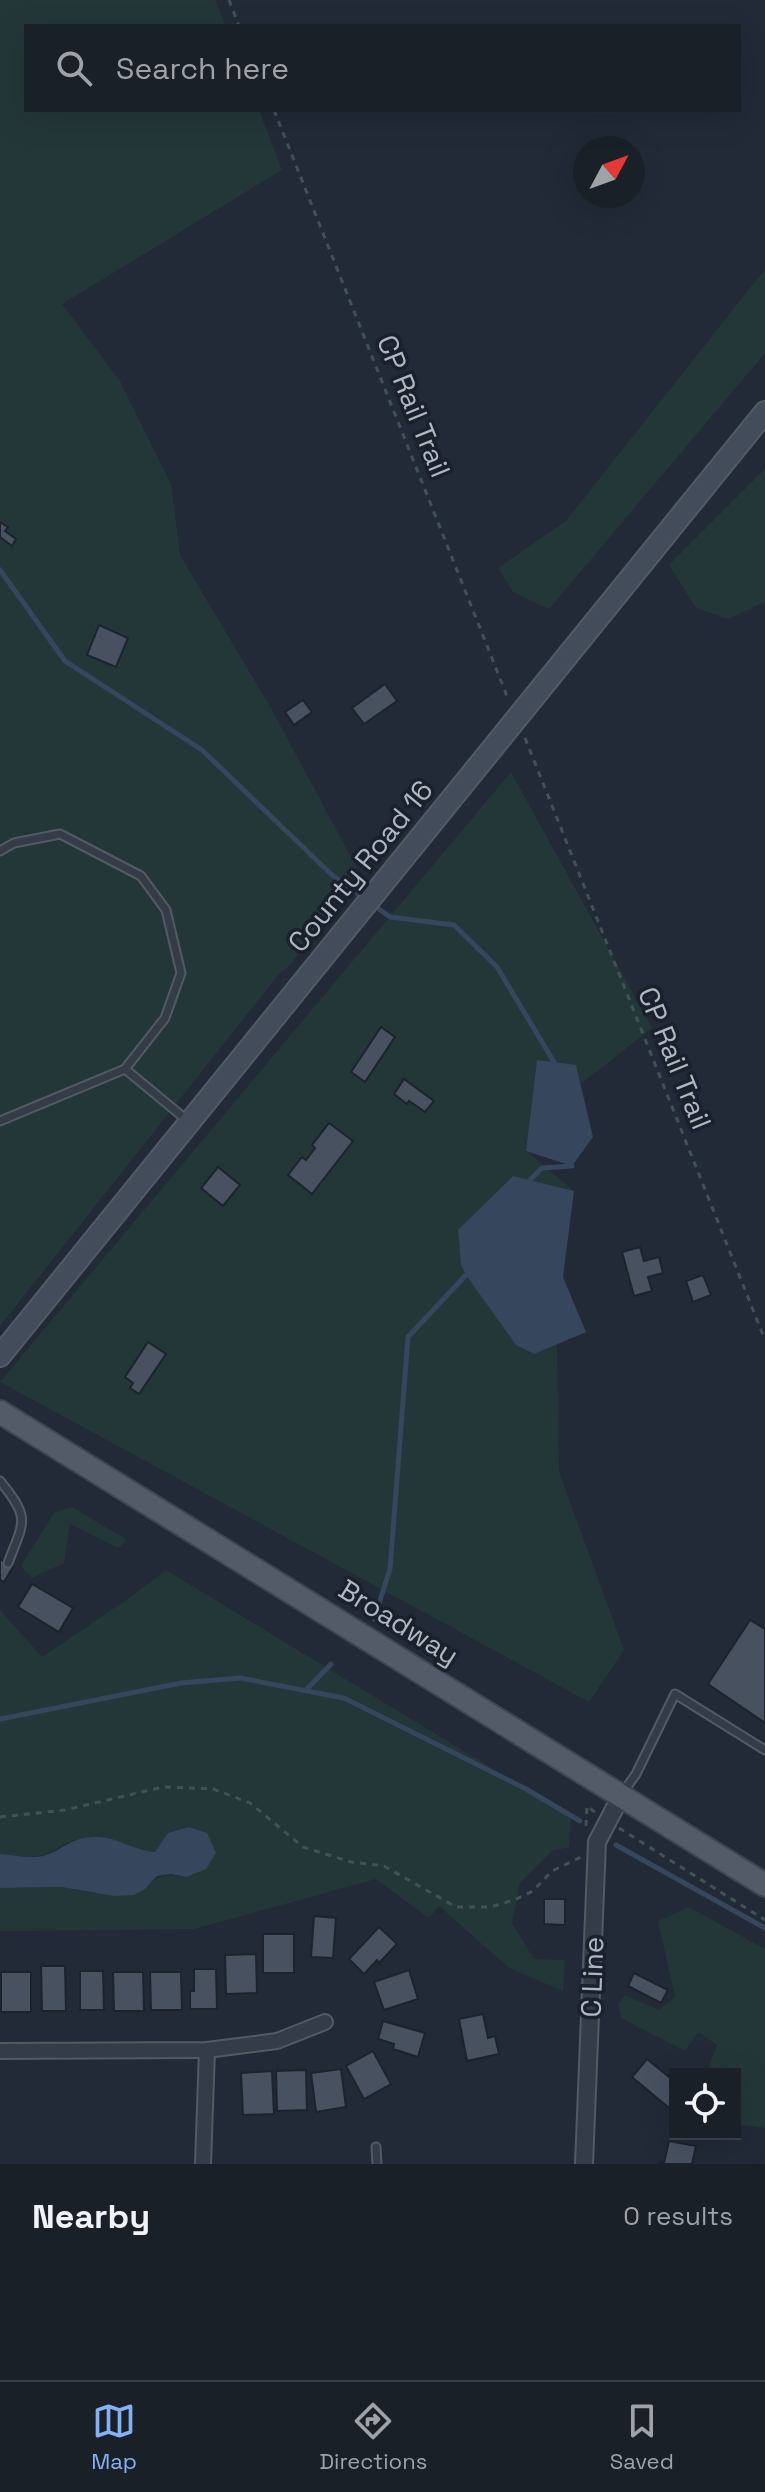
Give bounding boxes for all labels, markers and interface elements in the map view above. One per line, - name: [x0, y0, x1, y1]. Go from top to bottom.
- search box: [24, 24, 741, 112]
- icon: search: [52, 46, 96, 90]
- text: Search here: [116, 49, 289, 88]
- north arrow: [573, 136, 645, 208]
- street label: CP Rail Trail: [369, 330, 459, 482]
- street label: County Road 16: [280, 773, 440, 959]
- street label: CP Rail Trail: [630, 982, 720, 1134]
- street label: Broadway: [332, 1571, 466, 1673]
- street label: C Line: [573, 1936, 611, 2018]
- map controls: [669, 2068, 741, 2140]
- button: locate: [669, 2068, 741, 2140]
- text: Nearby: [32, 2195, 150, 2238]
- text: 0 results: [623, 2199, 733, 2233]
- tab: Map: [91, 2399, 137, 2475]
- tab: Directions: [319, 2399, 427, 2475]
- tab: Saved: [610, 2399, 674, 2475]

